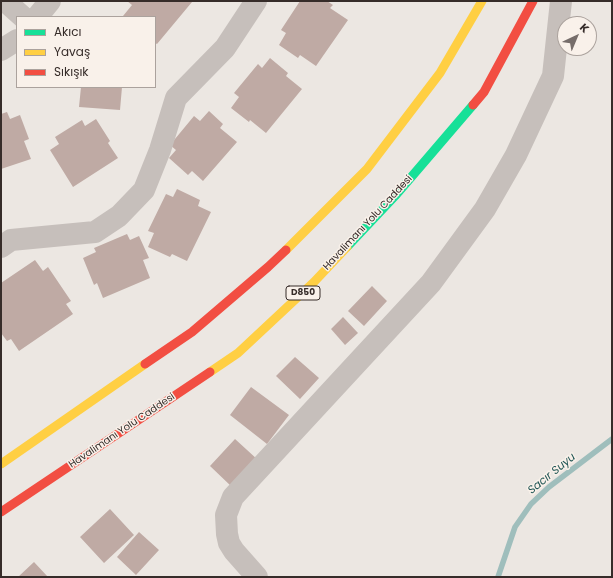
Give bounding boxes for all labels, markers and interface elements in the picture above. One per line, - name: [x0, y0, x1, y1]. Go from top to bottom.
- legend: [16, 16, 156, 88]
- north arrow: [557, 16, 597, 56]
- text: K: [576, 20, 593, 37]
- text: Akıcı: [54, 23, 81, 40]
- text: Yavaş: [54, 43, 90, 60]
- text: Sıkışık: [54, 63, 89, 80]
- street label: Havalimanı Yolu Caddesi: [321, 173, 415, 273]
- road number: D850: [286, 286, 320, 300]
- street label: Havalimanı Yolu Caddesi: [67, 391, 177, 471]
- water label: Sacır Suyu: [526, 451, 578, 497]

